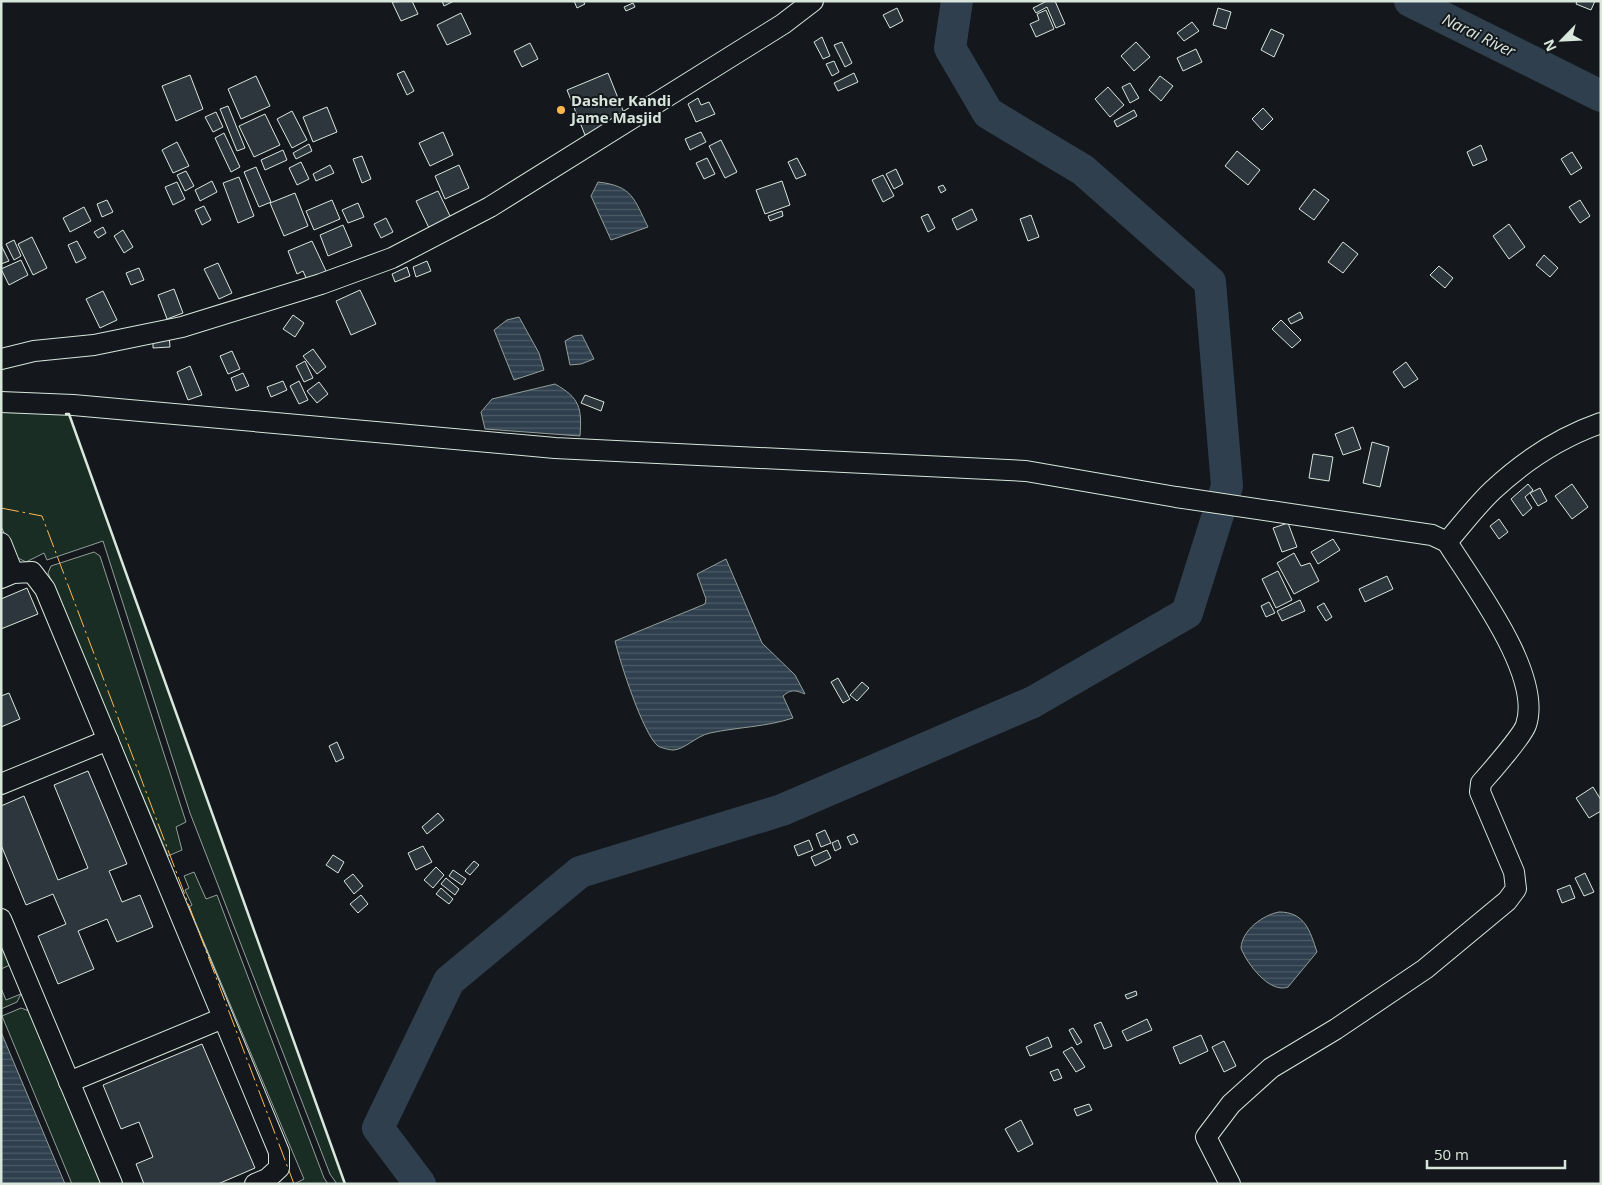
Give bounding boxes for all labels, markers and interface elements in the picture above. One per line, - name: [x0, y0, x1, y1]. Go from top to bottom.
- water label: Narai River: [1439, 8, 1520, 62]
- north arrow: [1537, 15, 1587, 65]
- text: N: [1539, 36, 1561, 55]
- place label: Dasher Kandi Jame Masjid: [569, 90, 671, 127]
- marker: Dasher Kandi Jame Masjid: [555, 104, 567, 116]
- scale bar: [1427, 1138, 1564, 1170]
- text: 50 m: [1434, 1144, 1469, 1164]

